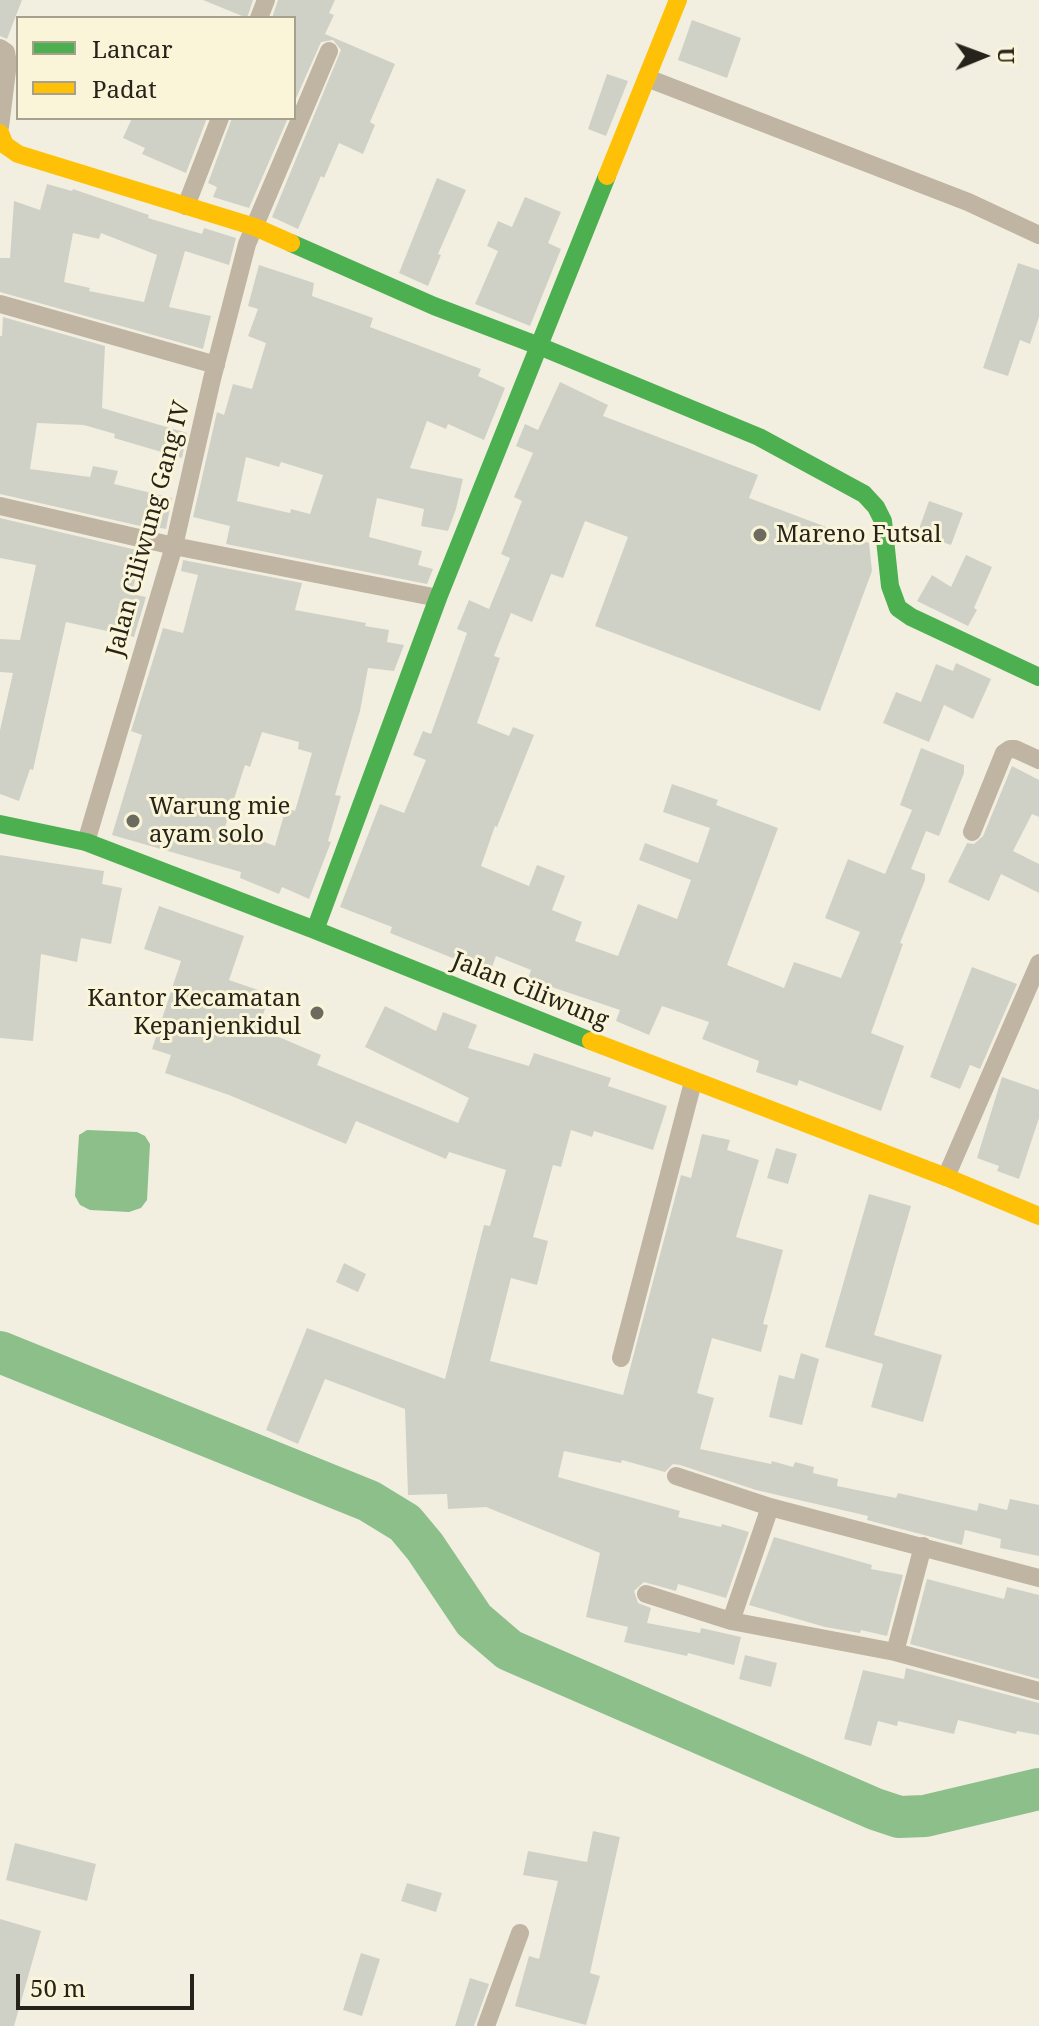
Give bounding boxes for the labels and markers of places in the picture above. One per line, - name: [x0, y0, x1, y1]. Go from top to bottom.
- place label: Mareno Futsal: [776, 521, 941, 549]
- marker: Mareno Futsal: [751, 526, 769, 544]
- place label: Warung mie ayam solo: [149, 793, 290, 849]
- marker: Warung mie ayam solo: [124, 812, 142, 830]
- place label: Kantor Kecamatan Kepanjenkidul: [87, 985, 301, 1041]
- marker: Kantor Kecamatan Kepanjenkidul: [308, 1004, 326, 1022]

